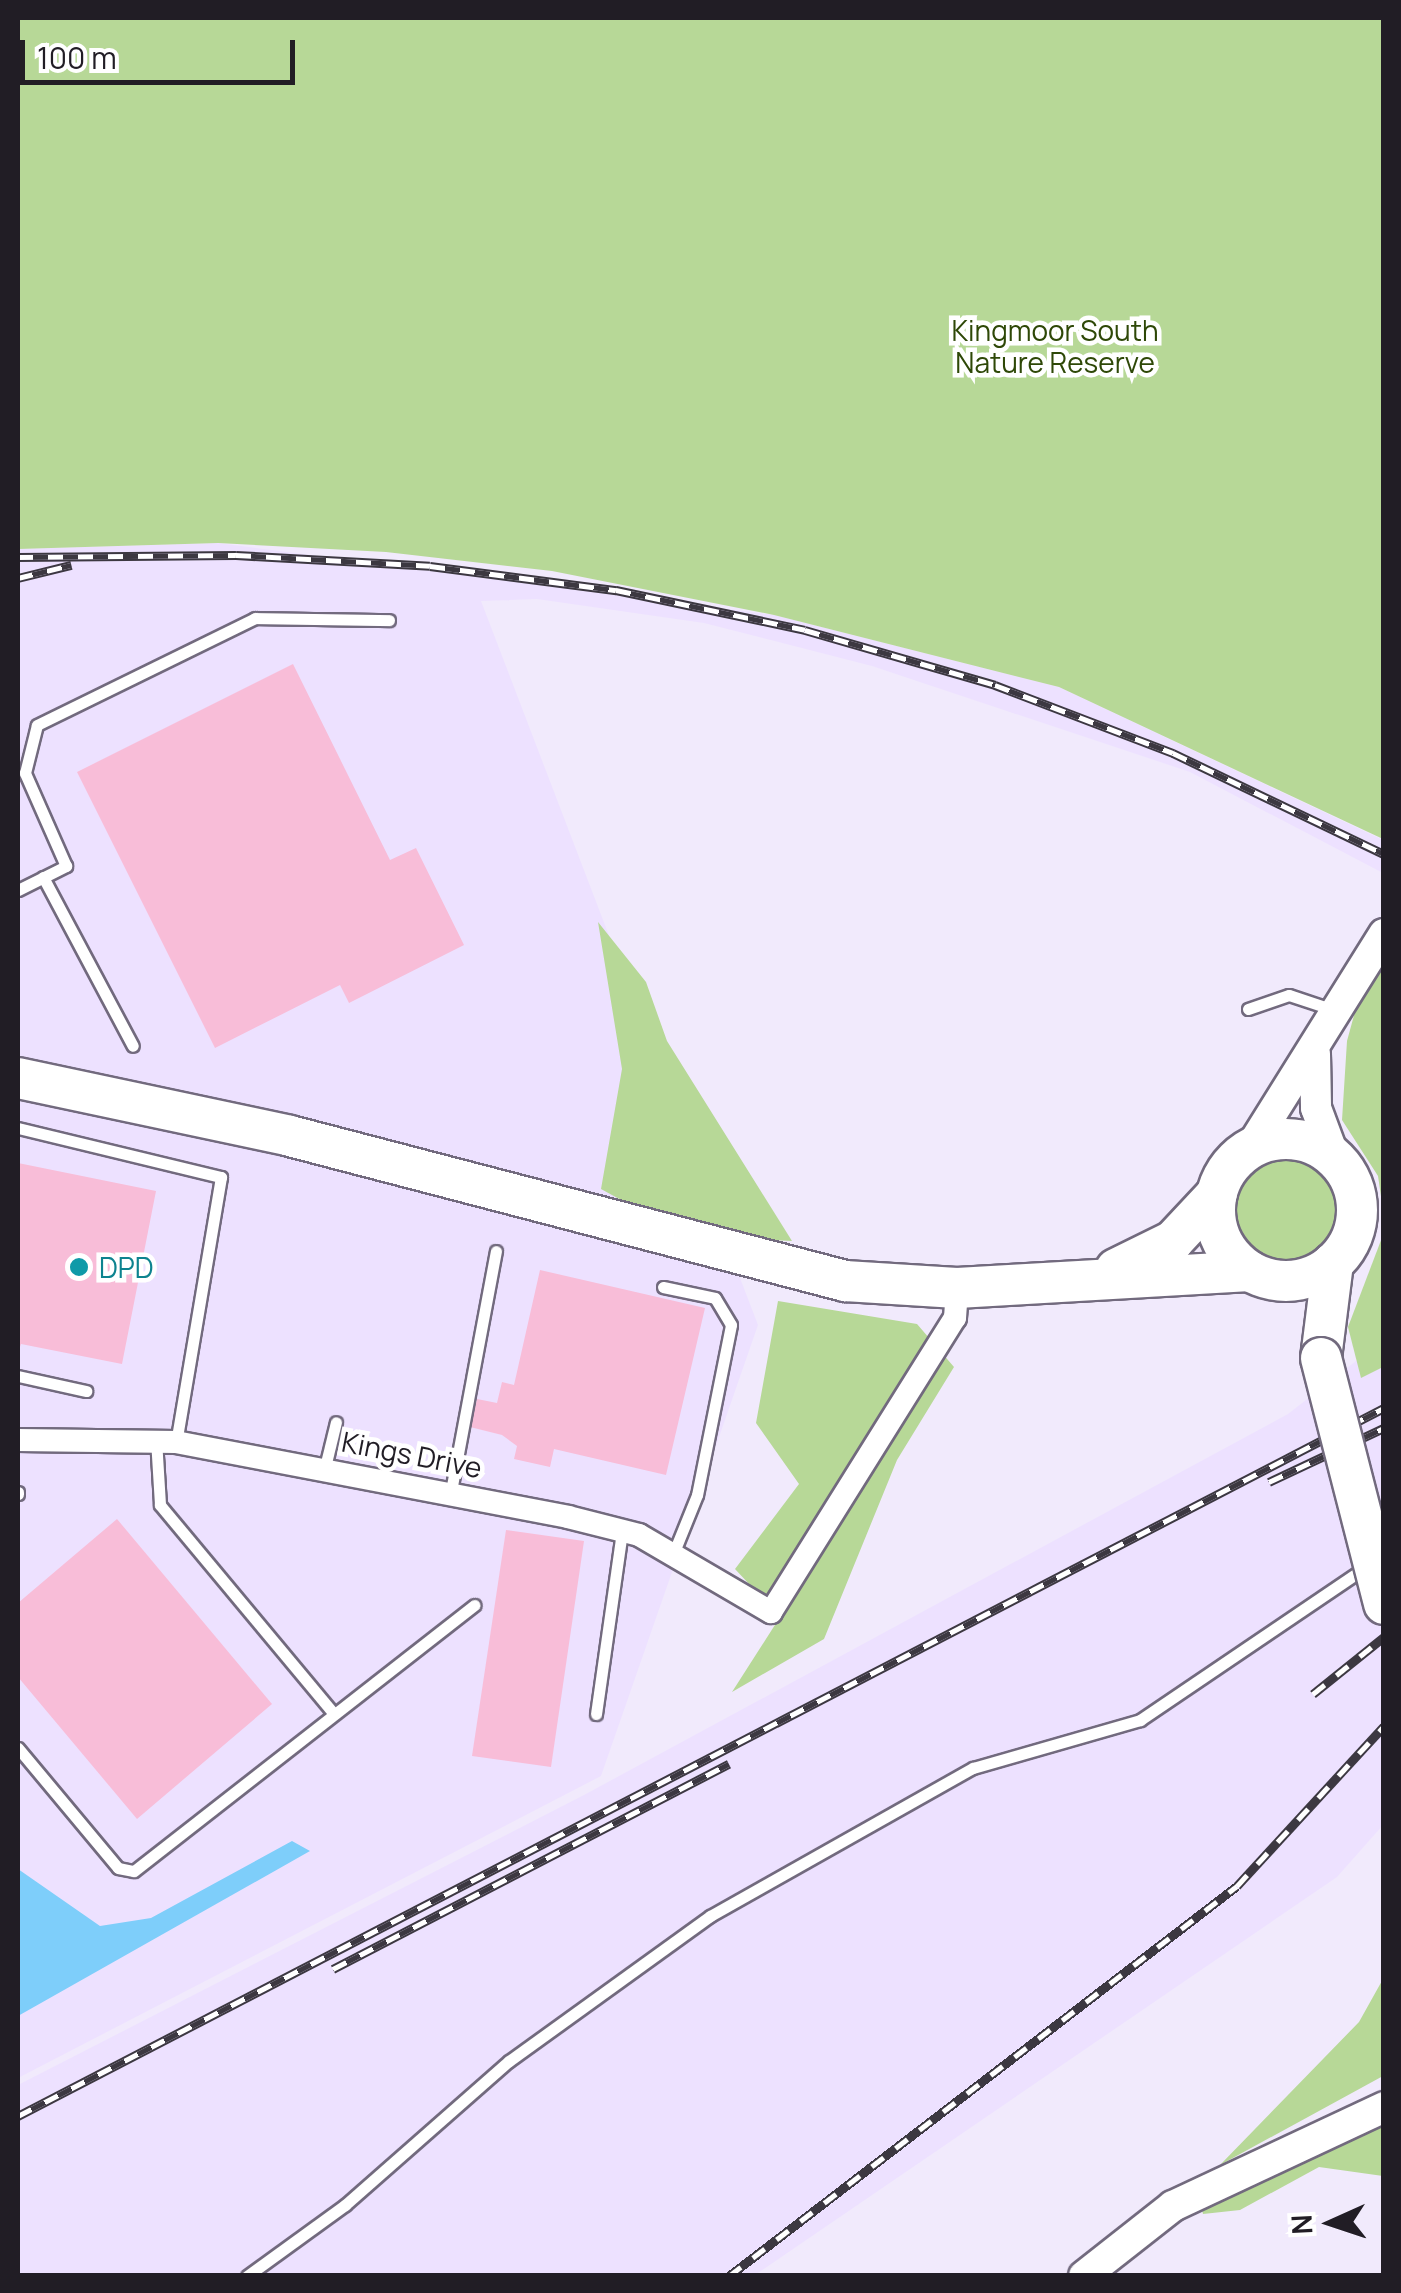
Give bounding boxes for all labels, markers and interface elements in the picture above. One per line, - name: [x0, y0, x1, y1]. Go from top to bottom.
- scale bar: [25, 20, 300, 82]
- text: 100 m: [37, 37, 117, 78]
- park label: Kingmoor South Nature Reserve: [951, 313, 1159, 379]
- place label: DPD: [99, 1250, 154, 1284]
- marker: DPD: [68, 1256, 90, 1278]
- street label: Kings Drive: [339, 1424, 485, 1484]
- north arrow: [1281, 2173, 1381, 2273]
- text: N: [1282, 2214, 1321, 2236]

